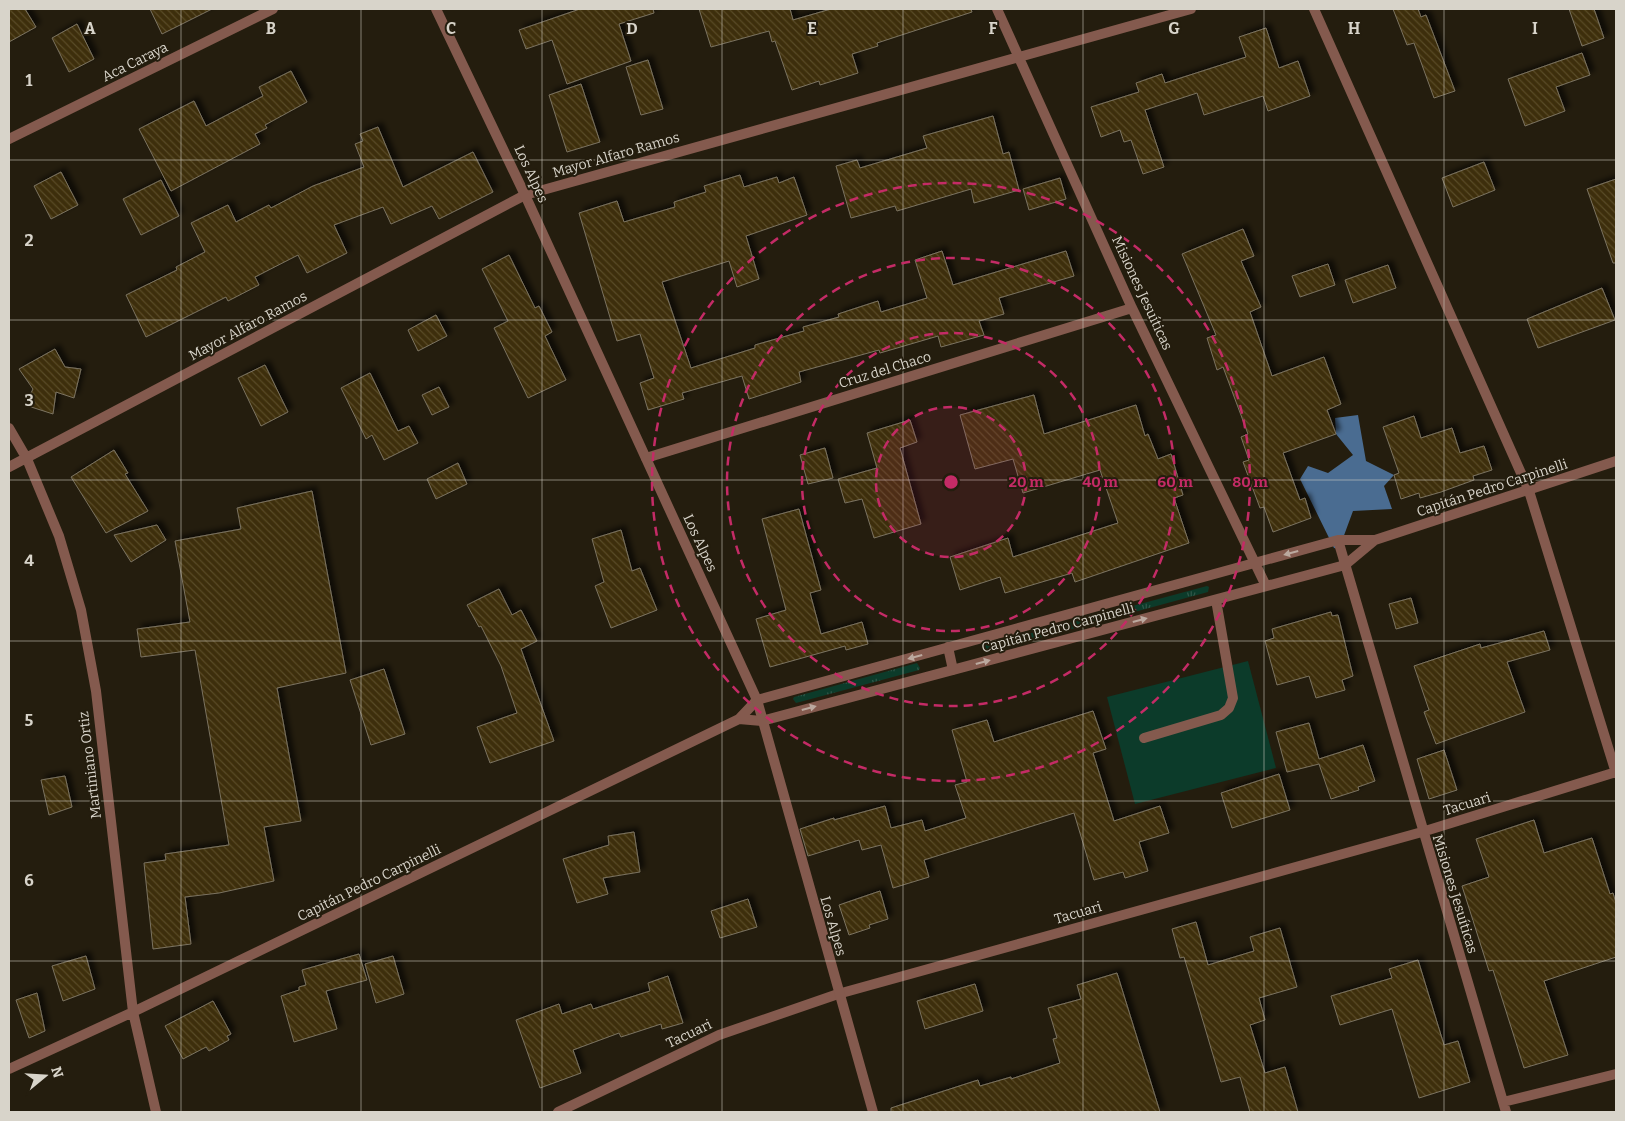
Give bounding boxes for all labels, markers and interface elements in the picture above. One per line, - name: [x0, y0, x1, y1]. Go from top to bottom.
- text: A: [84, 19, 96, 38]
- text: B: [266, 19, 276, 38]
- text: C: [446, 19, 456, 38]
- text: D: [626, 19, 638, 38]
- text: E: [807, 19, 817, 38]
- text: F: [989, 19, 998, 38]
- text: G: [1168, 19, 1180, 38]
- text: H: [1348, 19, 1361, 38]
- text: I: [1532, 19, 1538, 38]
- street label: Aca Caraya: [99, 39, 171, 85]
- text: 1: [26, 71, 33, 90]
- street label: Mayor Alfaro Ramos: [551, 129, 681, 181]
- street label: Los Alpes: [510, 143, 552, 205]
- text: 2: [24, 231, 34, 250]
- street label: Misiones Jesuíticas: [1108, 233, 1176, 353]
- street label: Mayor Alfaro Ramos: [186, 288, 310, 364]
- street label: Cruz del Chaco: [837, 348, 933, 392]
- text: 3: [24, 391, 34, 410]
- street label: Capitán Pedro Carpinelli: [1414, 456, 1570, 520]
- centre of rings: [942, 473, 960, 491]
- text: 20 m: [1009, 473, 1044, 491]
- text: 40 m: [1082, 473, 1119, 491]
- text: 60 m: [1157, 473, 1193, 491]
- text: 80 m: [1232, 473, 1268, 491]
- street label: Los Alpes: [679, 512, 721, 574]
- one-way arrow: [1283, 549, 1298, 557]
- text: 4: [24, 551, 34, 570]
- street label: Capitán Pedro Carpinelli: [980, 599, 1136, 657]
- one-way arrow: [1132, 616, 1147, 624]
- one-way arrow: [907, 653, 922, 661]
- one-way arrow: [975, 658, 990, 666]
- one-way arrow: [801, 704, 816, 712]
- street label: Martiniano Ortiz: [75, 710, 105, 820]
- text: 5: [25, 711, 34, 730]
- street label: Tacuari: [1441, 789, 1493, 819]
- street label: Misiones Jesuíticas: [1429, 832, 1481, 956]
- street label: Capitán Pedro Carpinelli: [294, 841, 444, 925]
- text: 6: [24, 871, 34, 890]
- street label: Los Alpes: [816, 894, 850, 958]
- street label: Tacuari: [1052, 898, 1104, 928]
- street label: Tacuari: [663, 1016, 715, 1052]
- north arrow: [20, 1051, 70, 1101]
- text: N: [47, 1064, 67, 1080]

